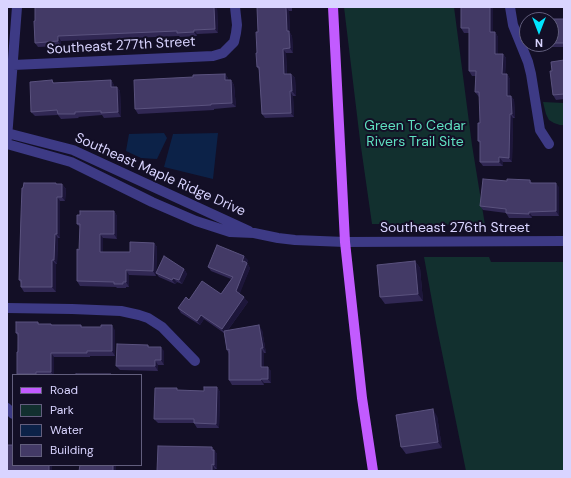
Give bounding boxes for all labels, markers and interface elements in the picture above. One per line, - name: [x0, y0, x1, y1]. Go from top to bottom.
- north arrow: [519, 12, 559, 52]
- street label: Southeast 277th Street: [46, 34, 196, 58]
- text: N: [535, 36, 543, 50]
- park label: Green To Cedar Rivers Trail Site: [364, 118, 466, 150]
- street label: Southeast Maple Ridge Drive: [72, 130, 248, 220]
- street label: Southeast 276th Street: [380, 220, 530, 236]
- legend: [12, 374, 142, 466]
- text: Road: [50, 382, 78, 398]
- text: Park: [50, 402, 74, 418]
- text: Water: [50, 422, 83, 438]
- text: Building: [50, 442, 94, 458]

